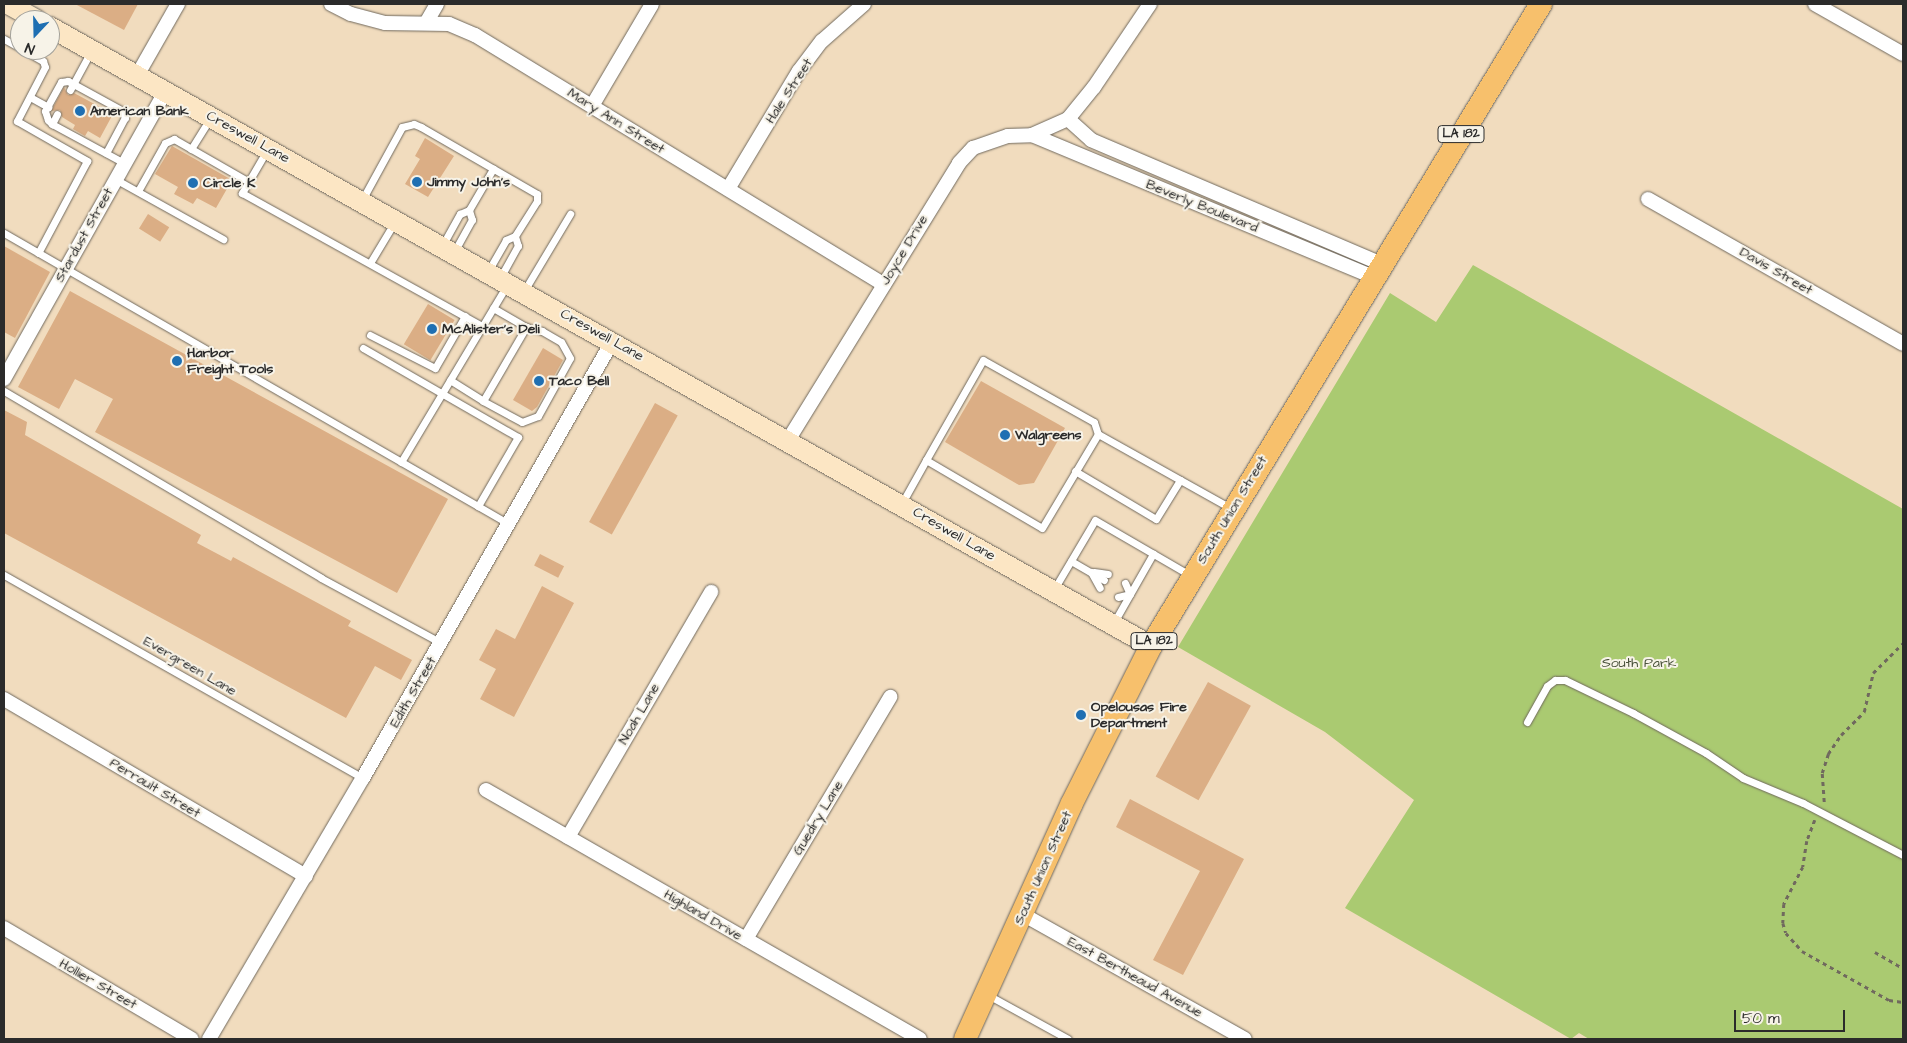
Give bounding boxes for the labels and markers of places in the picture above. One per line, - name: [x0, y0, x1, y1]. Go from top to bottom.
- place label: American Bank: [90, 103, 189, 119]
- marker: American Bank: [74, 105, 86, 117]
- place label: Jimmy John's: [427, 174, 510, 190]
- place label: Circle K: [203, 175, 255, 191]
- marker: Jimmy John's: [411, 176, 423, 188]
- marker: Circle K: [187, 177, 199, 189]
- place label: McAlister's Deli: [442, 321, 540, 337]
- marker: McAlister's Deli: [426, 323, 438, 335]
- place label: Harbor Freight Tools: [187, 345, 273, 378]
- marker: Harbor Freight Tools: [171, 355, 183, 367]
- place label: Taco Bell: [549, 373, 609, 389]
- marker: Taco Bell: [533, 375, 545, 387]
- place label: Walgreens: [1015, 427, 1082, 443]
- marker: Walgreens: [999, 429, 1011, 441]
- place label: Opelousas Fire Department: [1091, 699, 1187, 732]
- marker: Opelousas Fire Department: [1075, 709, 1087, 721]

